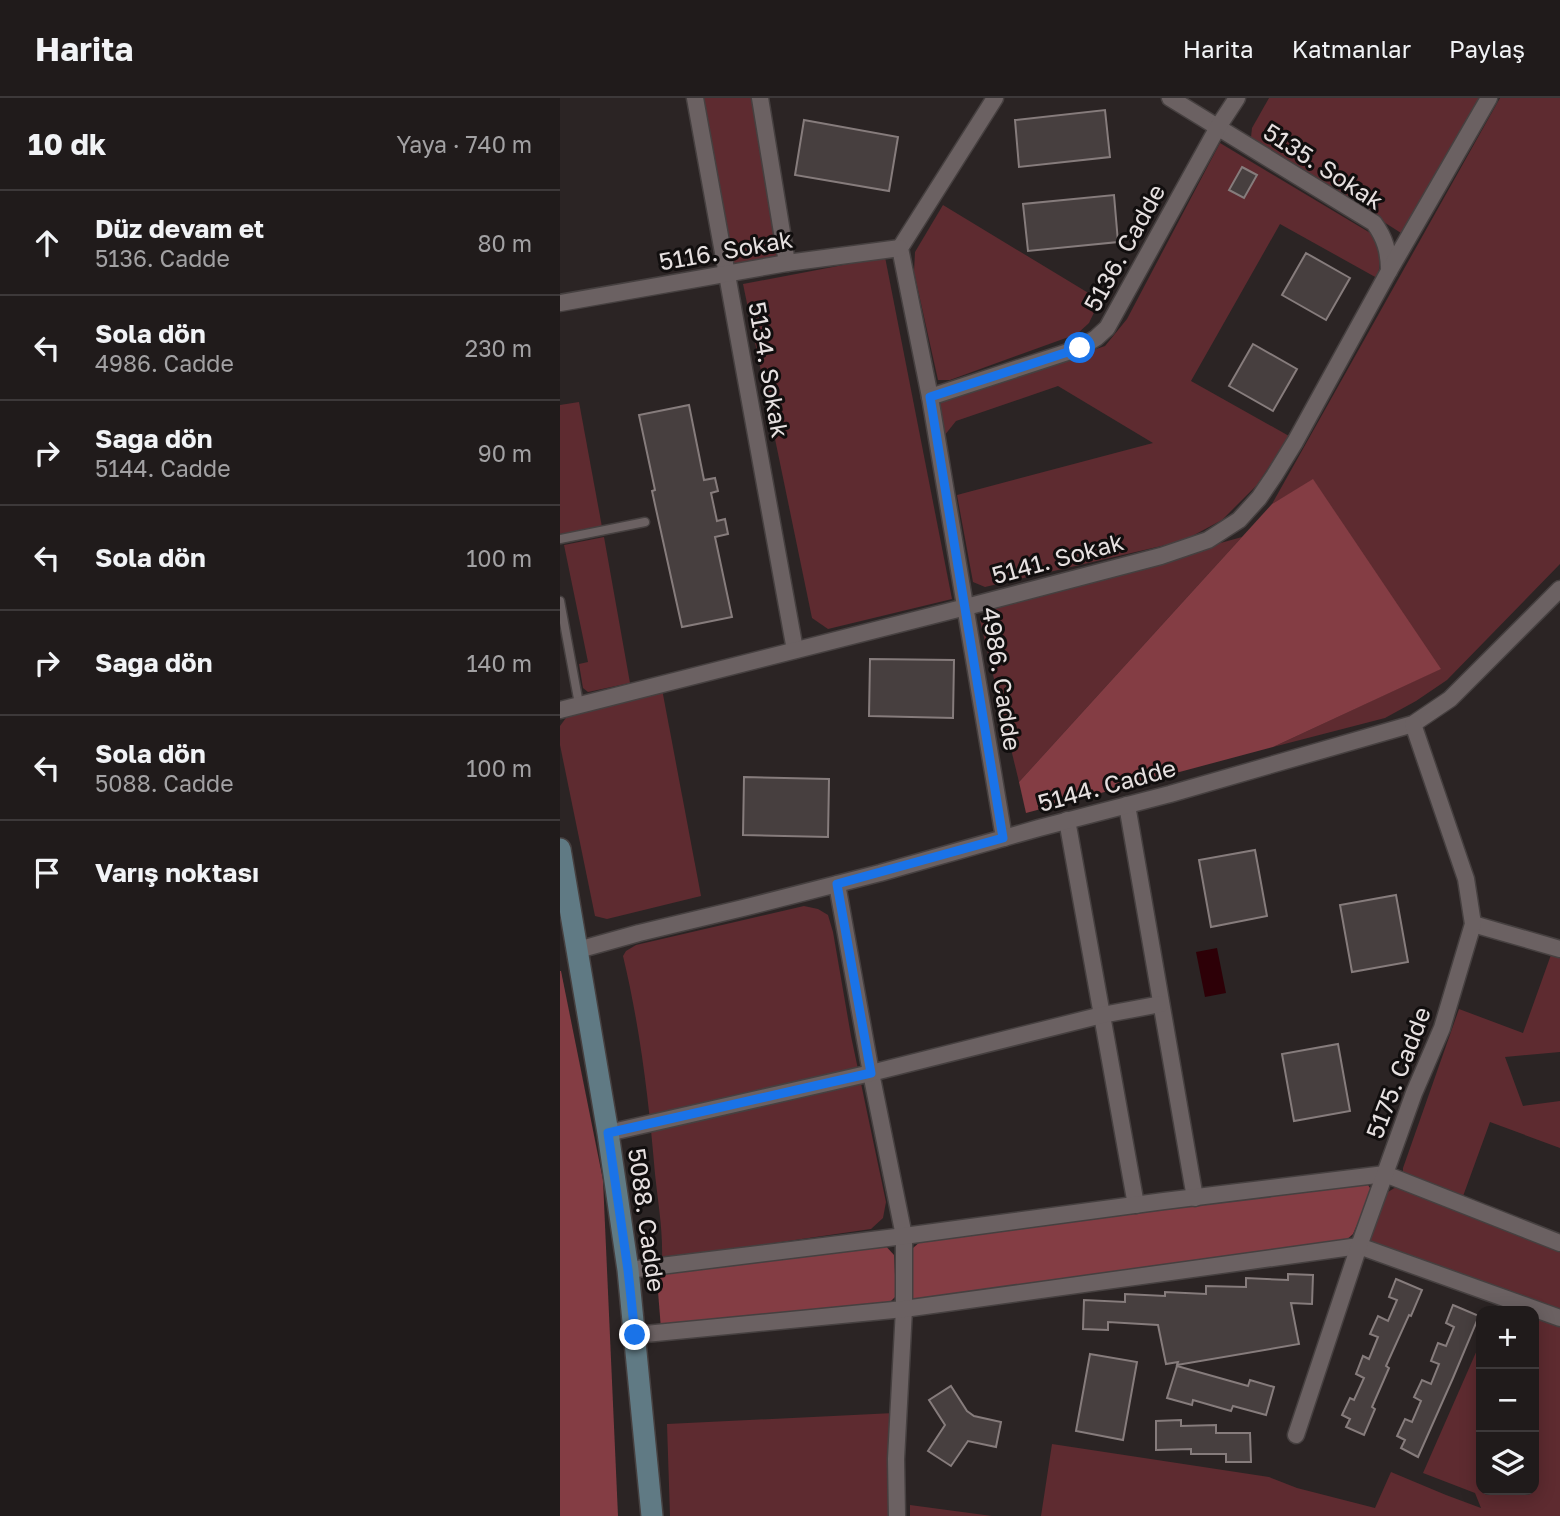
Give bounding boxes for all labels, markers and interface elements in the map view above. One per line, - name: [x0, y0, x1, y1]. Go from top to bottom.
- text: Harita: [35, 29, 133, 68]
- text: Harita: [1183, 34, 1254, 63]
- text: Katmanlar: [1292, 34, 1411, 63]
- text: Paylaş: [1449, 34, 1525, 63]
- street label: 5135. Sokak: [1259, 116, 1389, 215]
- text: 10 dk: [28, 126, 106, 162]
- text: Yaya · 740 m: [396, 130, 532, 158]
- street label: 5136. Cadde: [1077, 179, 1170, 316]
- text: Düz devam et: [95, 213, 264, 244]
- icon: ahead: [28, 224, 66, 262]
- street label: 5116. Sokak: [657, 224, 795, 276]
- text: 80 m: [478, 229, 532, 257]
- text: 5136. Cadde: [95, 244, 230, 272]
- street label: 5134. Sokak: [743, 299, 796, 440]
- text: Sola dön: [95, 318, 206, 349]
- icon: left: [28, 329, 66, 367]
- route start: [1064, 332, 1095, 363]
- text: 230 m: [465, 334, 532, 362]
- text: 4986. Cadde: [95, 349, 234, 377]
- text: Sağa dön: [95, 423, 212, 454]
- icon: right: [28, 434, 66, 472]
- text: 90 m: [478, 439, 532, 467]
- text: 5144. Cadde: [95, 454, 230, 482]
- street label: 5141. Sokak: [989, 526, 1127, 589]
- icon: left: [28, 539, 66, 577]
- text: Sola dön: [95, 542, 206, 573]
- text: 100 m: [466, 544, 532, 572]
- street label: 4986. Cadde: [977, 605, 1028, 753]
- icon: right: [28, 644, 66, 682]
- text: Sağa dön: [95, 647, 212, 678]
- text: 140 m: [466, 649, 532, 677]
- text: Sola dön: [95, 738, 206, 769]
- icon: left: [28, 749, 66, 787]
- street label: 5144. Cadde: [1035, 752, 1179, 817]
- text: 100 m: [466, 754, 532, 782]
- text: 5088. Cadde: [95, 769, 234, 797]
- icon: arrive: [28, 854, 66, 892]
- text: Varış noktası: [95, 857, 259, 888]
- street label: 5175. Cadde: [1359, 1003, 1436, 1142]
- street label: 5088. Cadde: [623, 1146, 672, 1293]
- map controls: [1476, 1306, 1539, 1495]
- button: +: [1476, 1306, 1539, 1369]
- route end: [619, 1319, 650, 1350]
- button: −: [1476, 1369, 1539, 1432]
- button: layers: [1476, 1432, 1539, 1495]

